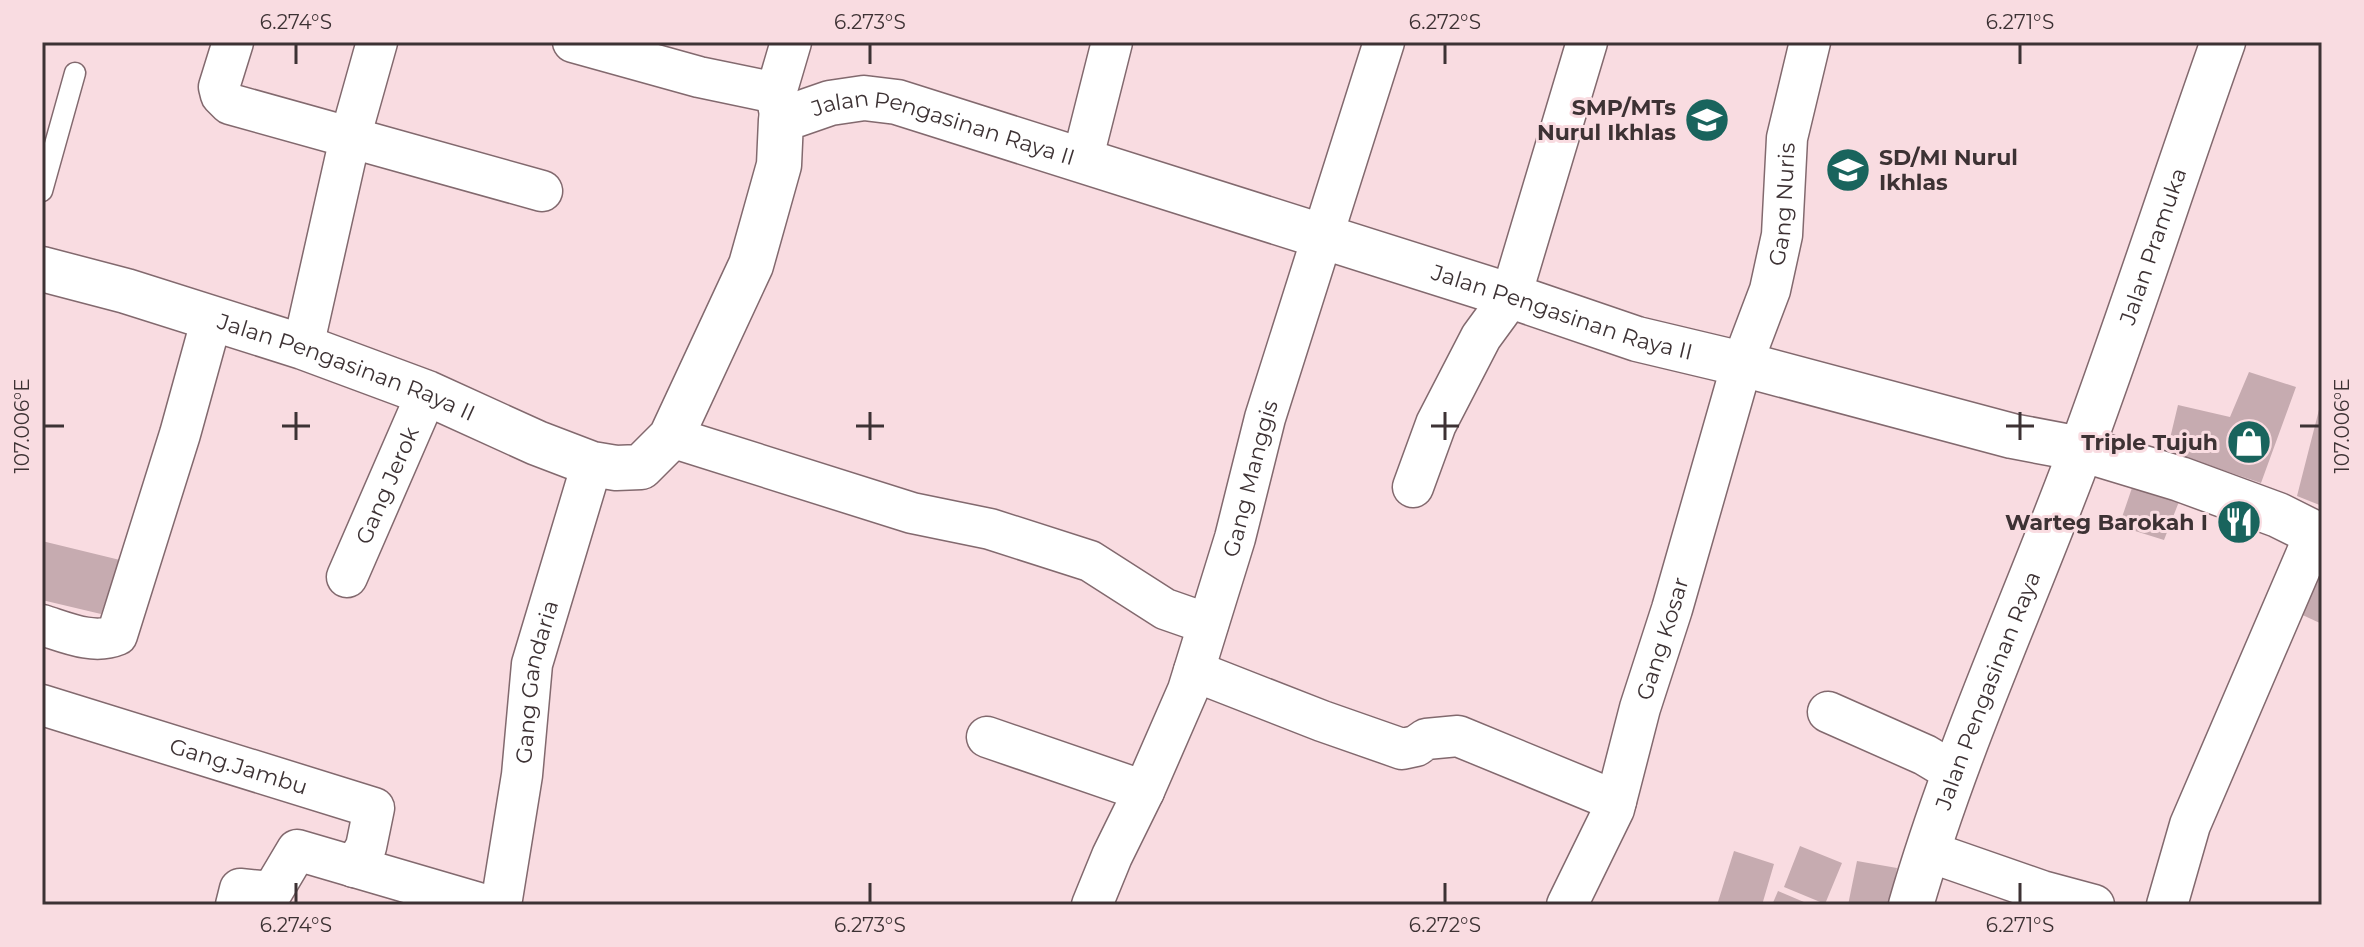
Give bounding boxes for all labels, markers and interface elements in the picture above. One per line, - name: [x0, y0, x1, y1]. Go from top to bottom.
- text: 6.274°S: [260, 10, 332, 34]
- text: 6.273°S: [834, 10, 906, 34]
- text: 6.272°S: [1409, 10, 1481, 34]
- text: 6.271°S: [1986, 10, 2054, 34]
- street label: Jalan Pengasinan Raya II: [807, 84, 1078, 171]
- place label: SMP/MTs Nurul Ikhlas: [1537, 94, 1676, 146]
- school or university icon: SMP/MTs Nurul Ikhlas: [1683, 96, 1731, 144]
- street label: Gang Nuris: [1762, 142, 1800, 268]
- place label: SD/MI Nurul Ikhlas: [1879, 144, 2018, 196]
- school or university icon: SD/MI Nurul Ikhlas: [1824, 146, 1872, 194]
- street label: Jalan Pramuka: [2113, 164, 2192, 329]
- street label: Jalan Pengasinan Raya II: [1427, 258, 1695, 365]
- street label: Jalan Pengasinan Raya II: [213, 307, 479, 427]
- text: 107.006°E: [10, 378, 34, 474]
- text: 107.006°E: [2330, 378, 2354, 474]
- street label: Gang Manggis: [1216, 396, 1283, 560]
- shop icon: Triple Tujuh: [2225, 418, 2273, 466]
- street label: Gang Jerok: [349, 422, 425, 548]
- place label: Triple Tujuh: [2081, 429, 2218, 456]
- restaurant icon: Warteg Barokah I: [2215, 498, 2263, 546]
- place label: Warteg Barokah I: [2005, 509, 2208, 536]
- street label: Jalan Pengasinan Raya: [1929, 567, 2046, 814]
- street label: Gang Kosar: [1630, 574, 1694, 703]
- street label: Gang Gandaria: [510, 597, 564, 765]
- street label: Gang.Jambu: [166, 732, 311, 800]
- text: 6.274°S: [260, 913, 332, 937]
- text: 6.273°S: [834, 913, 906, 937]
- text: 6.272°S: [1409, 913, 1481, 937]
- text: 6.271°S: [1986, 913, 2054, 937]

